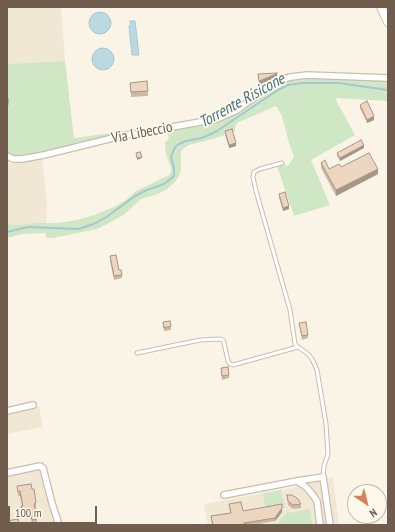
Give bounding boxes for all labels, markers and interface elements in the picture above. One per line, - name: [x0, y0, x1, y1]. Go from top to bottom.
- water label: Torrente Risicone: [196, 70, 288, 132]
- street label: Via Libeccio: [110, 118, 174, 148]
- north arrow: [347, 484, 387, 524]
- scale bar: [10, 498, 99, 524]
- text: 100 m: [15, 505, 42, 520]
- text: N: [367, 506, 380, 520]

